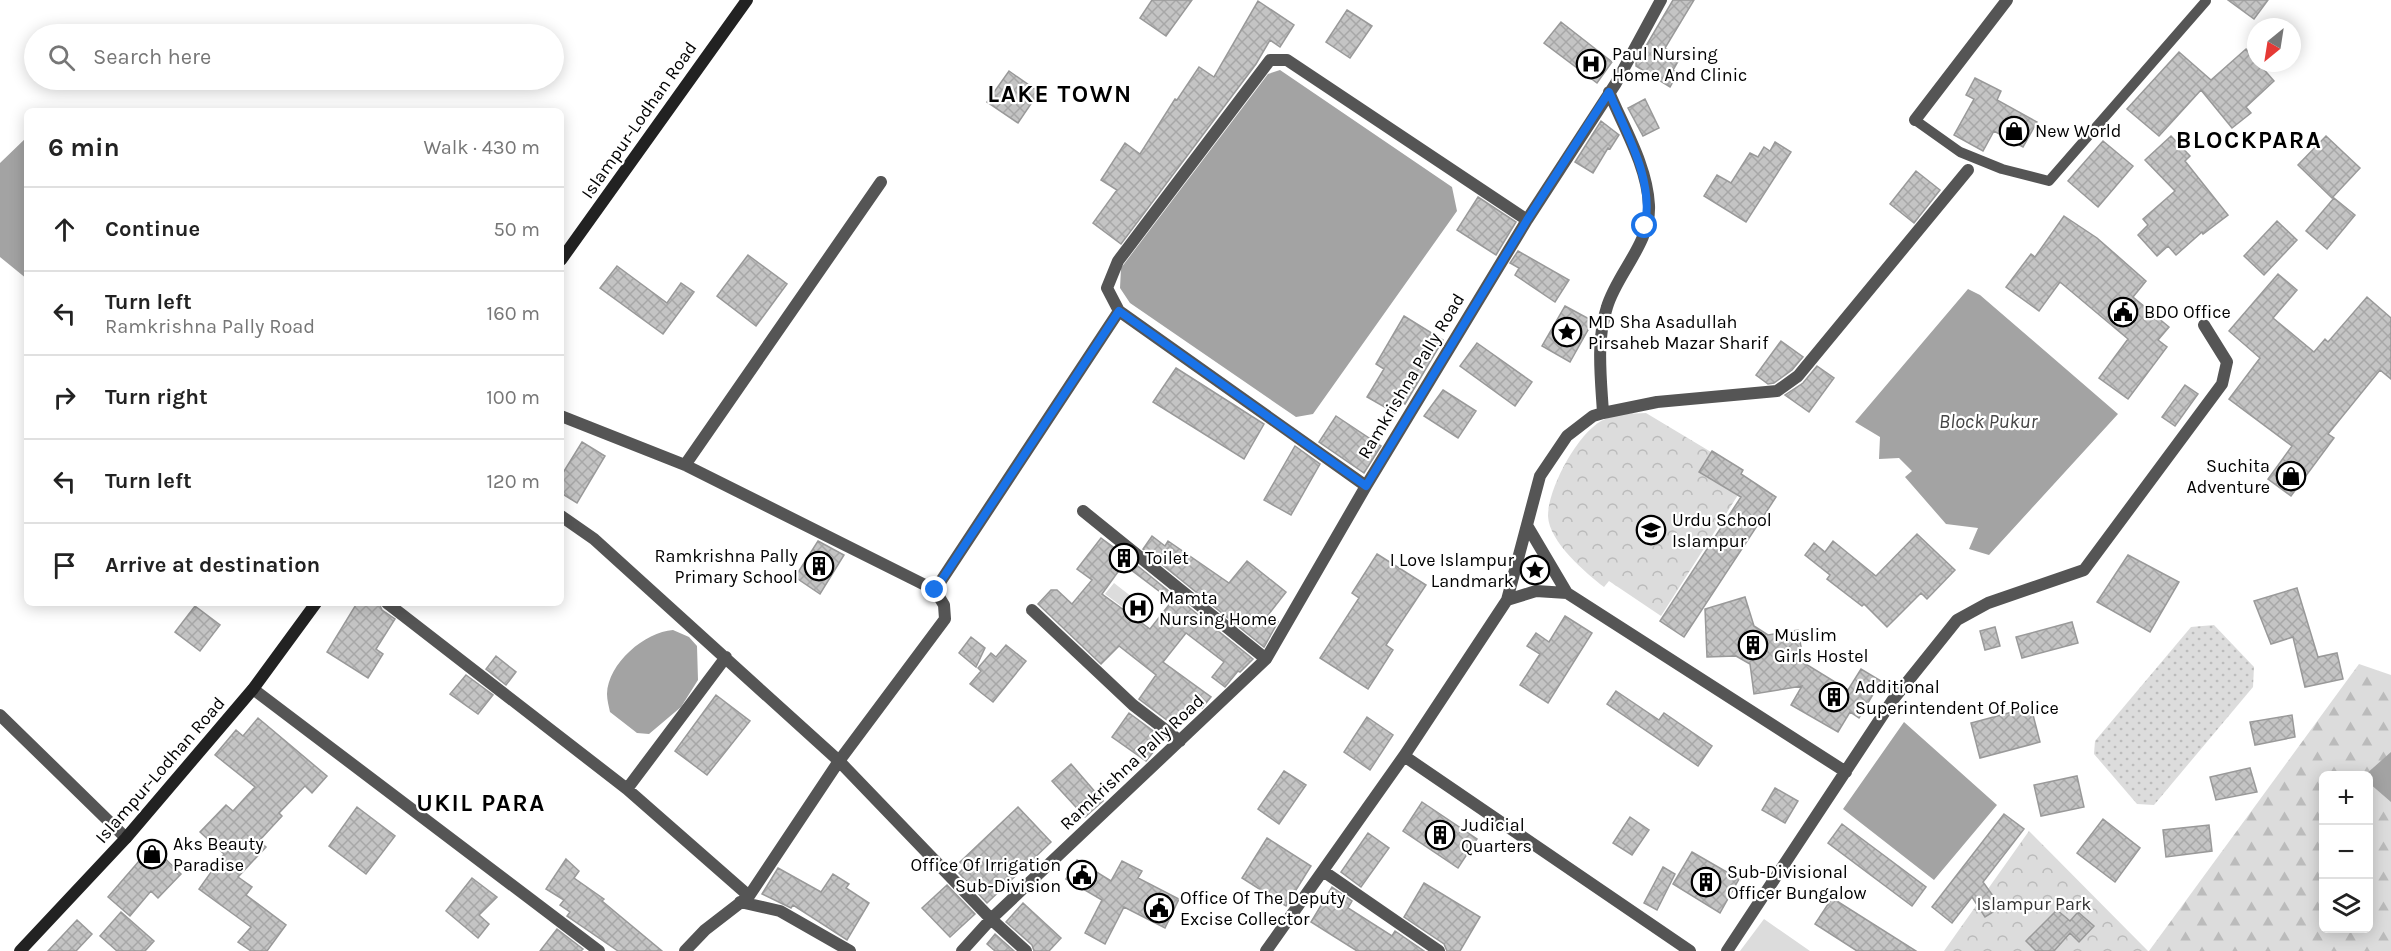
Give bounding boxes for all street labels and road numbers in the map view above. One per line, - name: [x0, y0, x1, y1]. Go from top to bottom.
- street label: Islampur-Lodhan Road: [576, 37, 702, 203]
- street label: Ramkrishna Pally Road: [1353, 289, 1469, 463]
- street label: Ramkrishna Pally Road: [1055, 689, 1209, 835]
- street label: Islampur-Lodhan Road: [90, 692, 230, 848]

